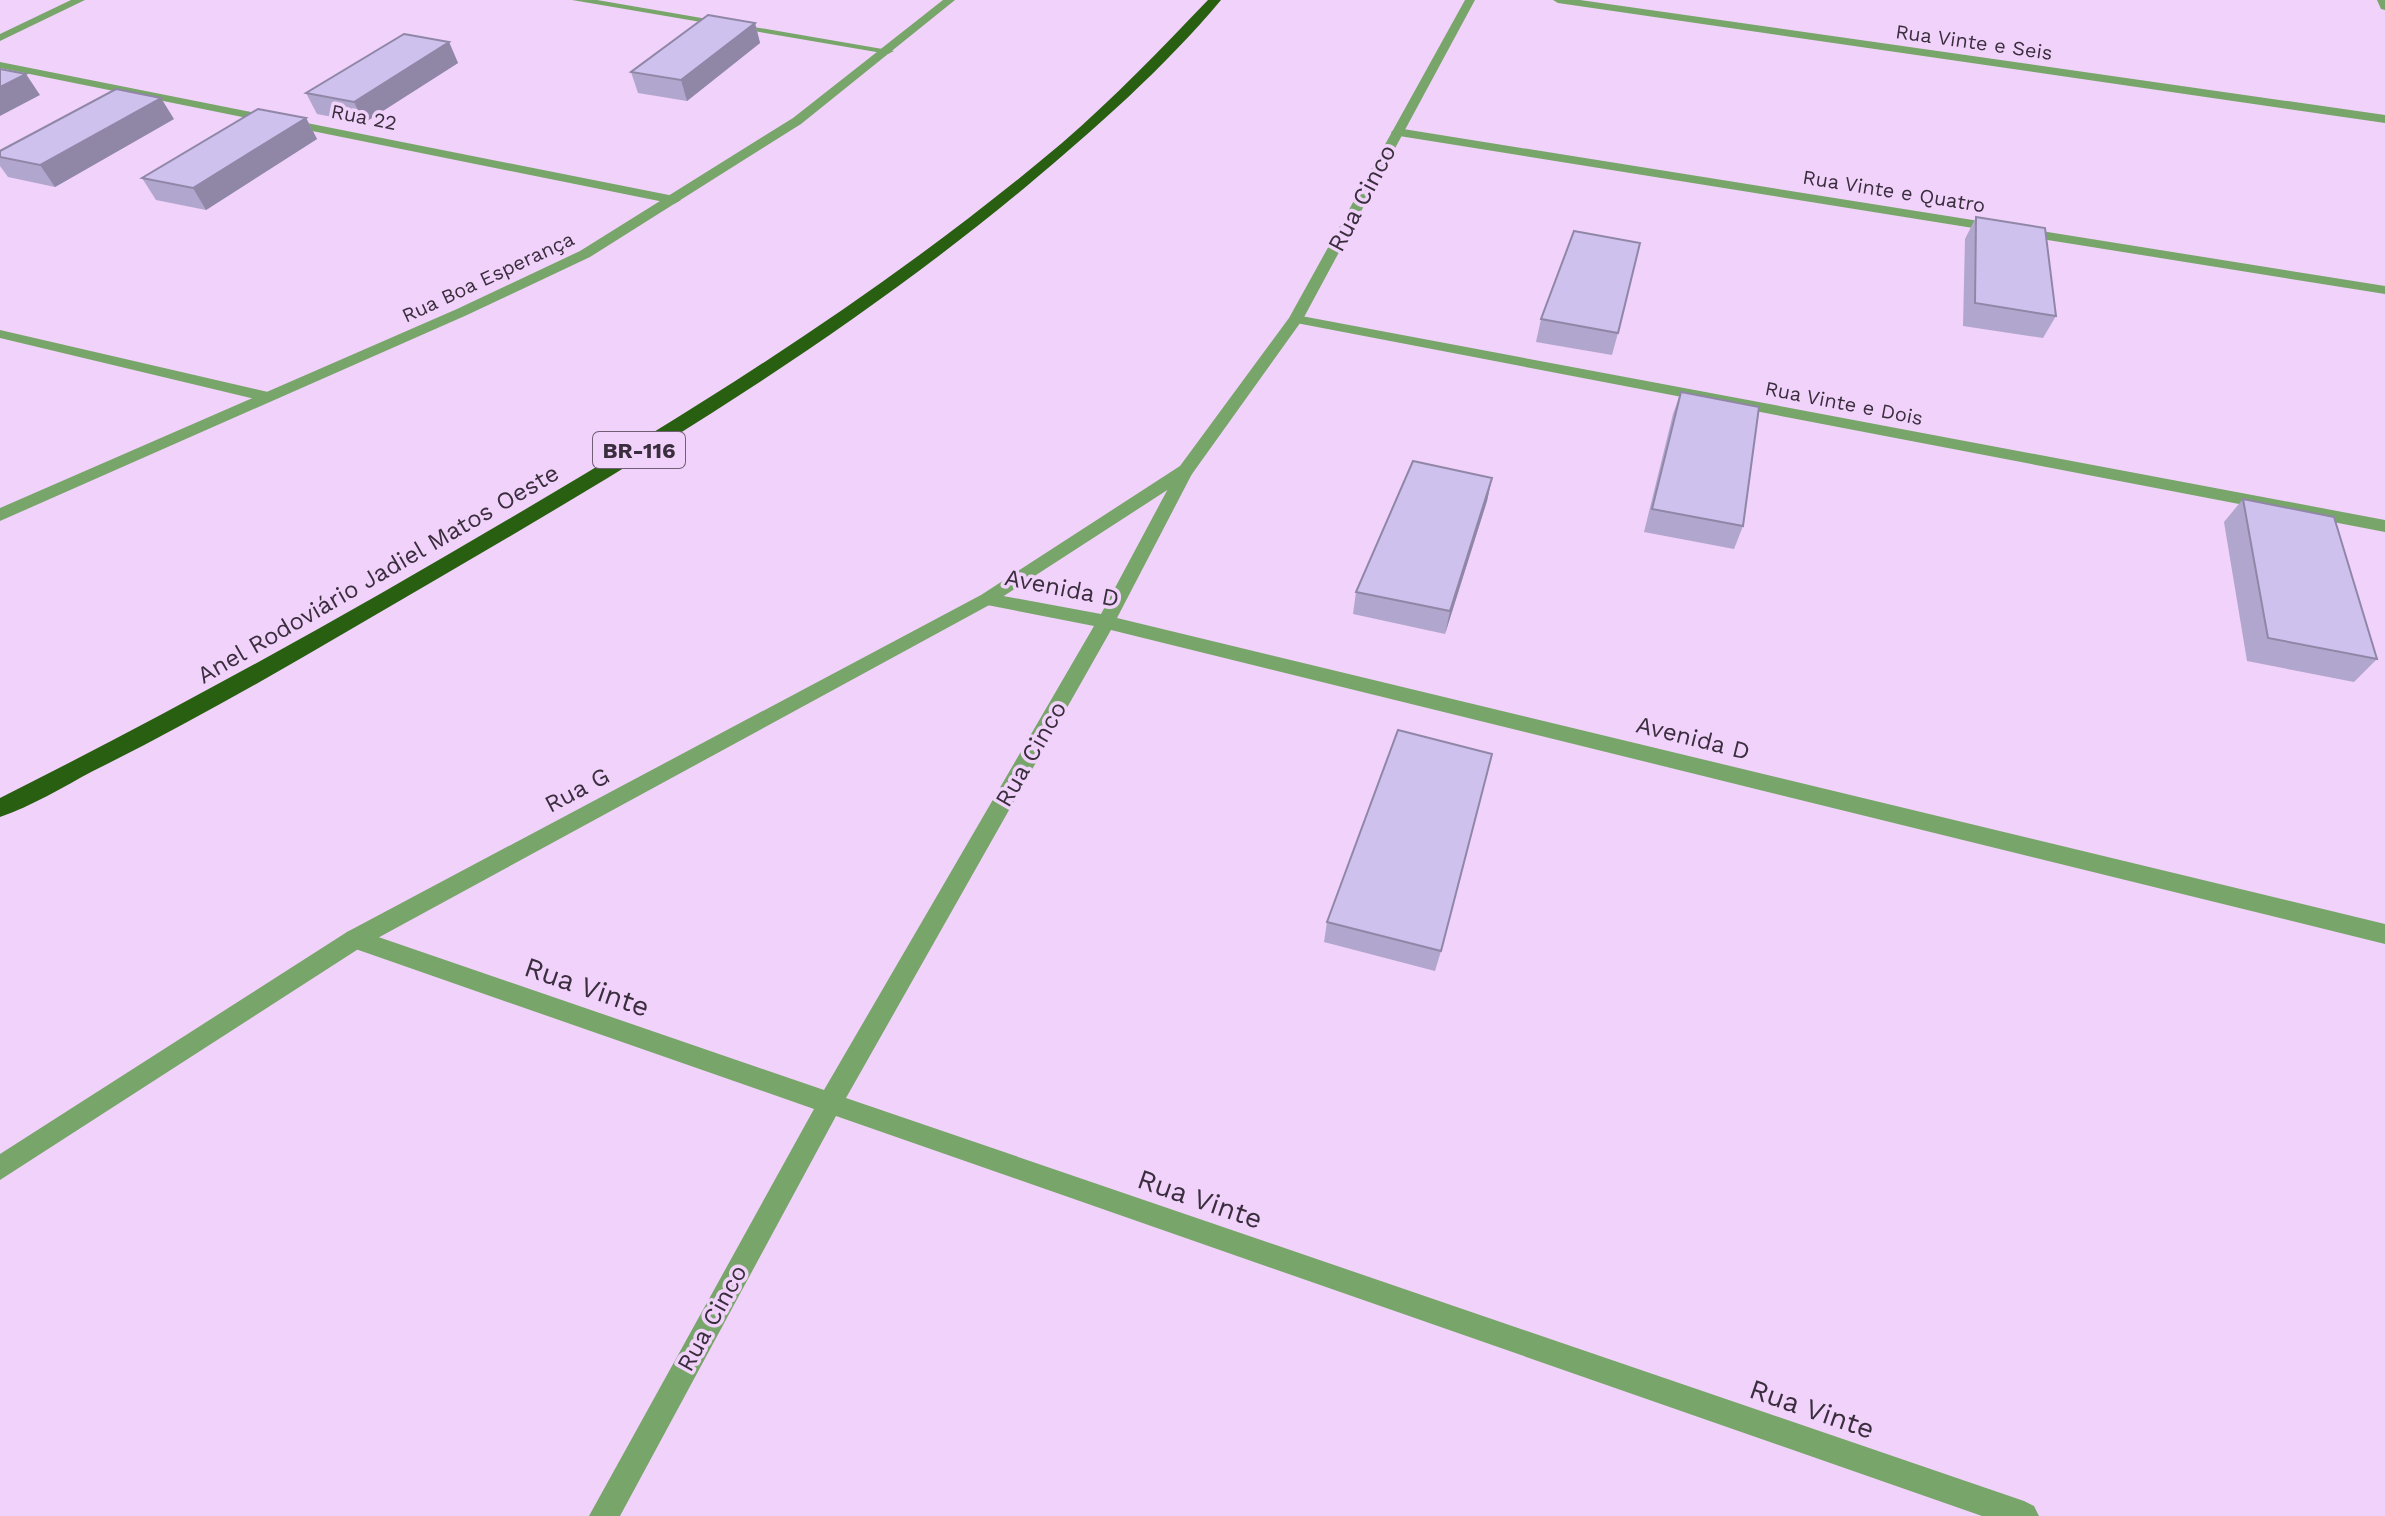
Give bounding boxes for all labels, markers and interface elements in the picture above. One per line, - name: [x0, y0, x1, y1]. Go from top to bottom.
- street label: Rua Vinte e Seis: [1894, 19, 2054, 65]
- street label: Rua 22: [329, 99, 399, 135]
- street label: Rua Cinco: [1322, 140, 1402, 256]
- street label: Rua Vinte e Quatro: [1801, 165, 1987, 217]
- street label: Rua Boa Esperança: [398, 227, 578, 327]
- street label: Rua Vinte e Dois: [1763, 376, 1925, 430]
- road number: BR-116: [593, 432, 685, 468]
- street label: Anel Rodoviário Jadiel Matos Oeste: [192, 459, 564, 689]
- street label: Avenida D: [1002, 563, 1122, 613]
- street label: Rua Cinco: [990, 696, 1072, 812]
- street label: Avenida D: [1633, 710, 1753, 766]
- street label: Rua G: [540, 761, 614, 819]
- street label: Rua Vinte: [520, 950, 654, 1024]
- street label: Rua Vinte: [1133, 1162, 1267, 1236]
- street label: Rua Cinco: [671, 1260, 753, 1376]
- street label: Rua Vinte: [1745, 1372, 1879, 1446]

